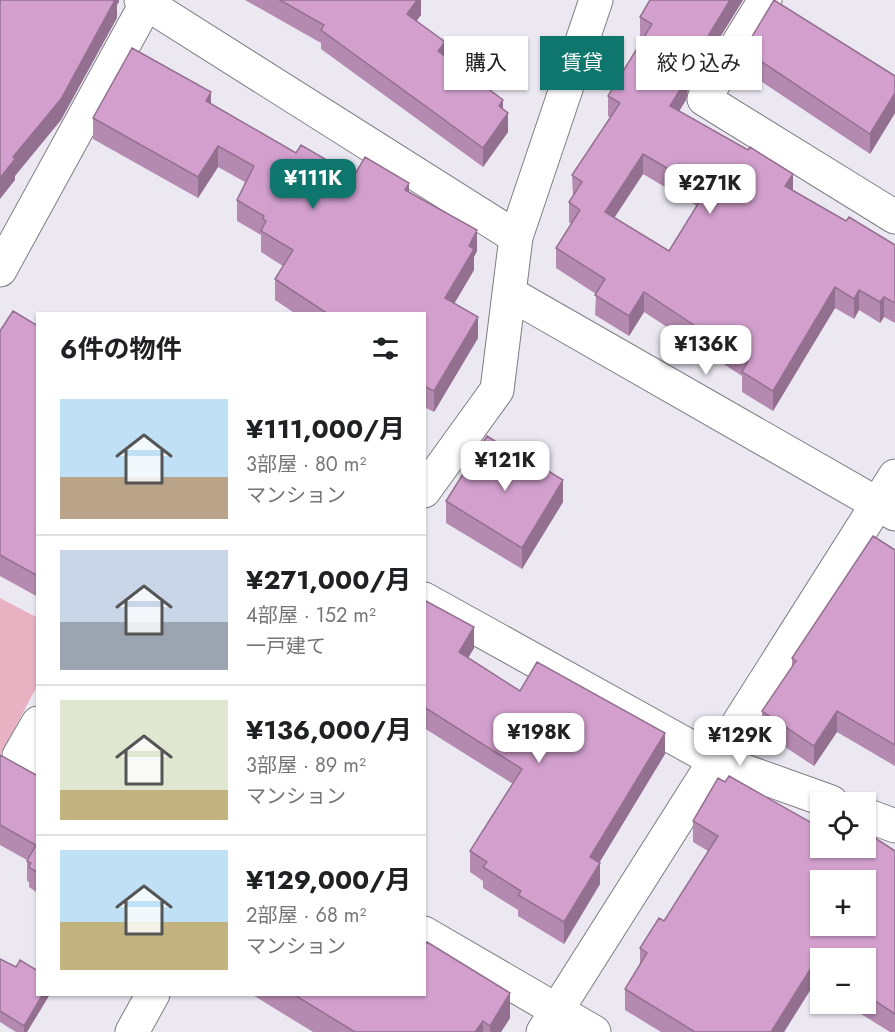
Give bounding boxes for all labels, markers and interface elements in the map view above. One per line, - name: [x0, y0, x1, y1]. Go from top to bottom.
- chip: 購入: [444, 36, 528, 90]
- chip: 賃貸: [540, 36, 624, 90]
- chip: 絞り込み: [636, 36, 762, 90]
- pin: ¥111K: [271, 159, 355, 210]
- text: ¥111K: [284, 164, 342, 193]
- pin: ¥271K: [668, 164, 752, 215]
- text: ¥271K: [679, 169, 741, 198]
- pin: ¥136K: [664, 325, 748, 376]
- text: 6件の物件: [60, 330, 181, 368]
- text: ¥136K: [674, 330, 738, 359]
- icon: filters: [369, 332, 402, 365]
- text: ¥111,000/月: [246, 410, 405, 448]
- icon: home: [108, 423, 180, 495]
- pin: ¥121K: [463, 441, 547, 492]
- text: ¥121K: [475, 446, 535, 475]
- text: 3部屋 · 80 m²: [246, 450, 366, 479]
- text: マンション: [246, 481, 346, 510]
- text: ¥271,000/月: [246, 561, 411, 599]
- icon: home: [108, 574, 180, 646]
- text: 4部屋 · 152 m²: [246, 601, 376, 630]
- text: 一戸建て: [246, 632, 326, 661]
- text: ¥136,000/月: [246, 711, 412, 749]
- pin: ¥198K: [497, 713, 581, 764]
- pin: ¥129K: [698, 716, 782, 767]
- text: ¥198K: [507, 718, 571, 747]
- text: ¥129K: [708, 721, 772, 750]
- icon: home: [108, 724, 180, 796]
- text: 3部屋 · 89 m²: [246, 751, 366, 780]
- text: マンション: [246, 782, 346, 811]
- map controls: [810, 792, 876, 1014]
- button: locate: [810, 792, 876, 858]
- text: ¥129,000/月: [246, 861, 411, 899]
- button: +: [810, 870, 876, 936]
- icon: home: [108, 874, 180, 946]
- text: 2部屋 · 68 m²: [246, 901, 366, 930]
- text: マンション: [246, 932, 346, 961]
- button: −: [810, 948, 876, 1014]

